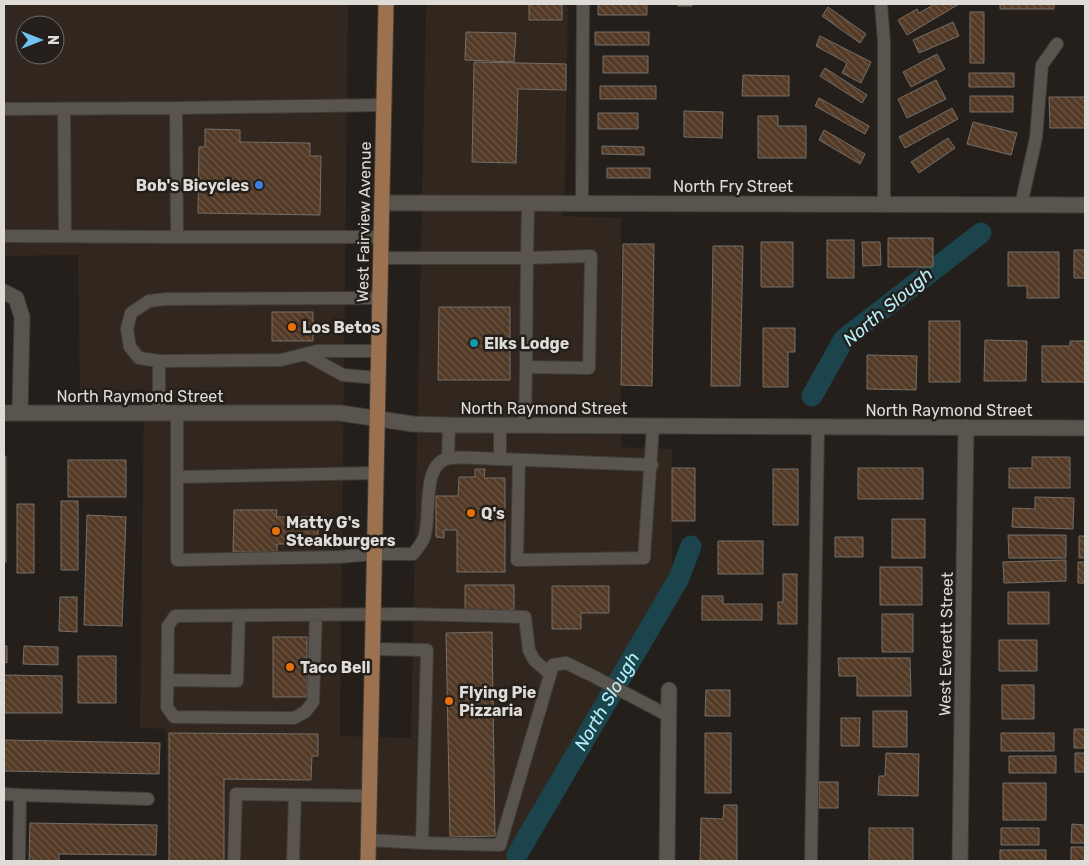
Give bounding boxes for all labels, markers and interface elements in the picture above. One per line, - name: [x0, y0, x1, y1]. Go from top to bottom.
- north arrow: [15, 15, 65, 65]
- text: N: [44, 35, 61, 45]
- street label: West Fairview Avenue: [353, 141, 375, 303]
- place label: Bob's Bicycles: [136, 176, 249, 195]
- street label: North Fry Street: [673, 177, 793, 196]
- marker: Bob's Bicycles: [253, 179, 265, 191]
- water label: North Slough: [839, 263, 937, 351]
- place label: Los Betos: [302, 318, 380, 337]
- marker: Los Betos: [286, 321, 298, 333]
- place label: Elks Lodge: [484, 334, 569, 353]
- marker: Elks Lodge: [468, 337, 480, 349]
- street label: North Raymond Street: [56, 387, 224, 406]
- street label: North Raymond Street: [460, 399, 628, 418]
- street label: North Raymond Street: [865, 401, 1033, 420]
- place label: Q's: [481, 504, 505, 523]
- marker: Q's: [465, 507, 477, 519]
- place label: Matty G's Steakburgers: [286, 513, 396, 550]
- marker: Matty G's Steakburgers: [270, 525, 282, 537]
- street label: West Everett Street: [935, 572, 957, 716]
- water label: North Slough: [569, 648, 644, 755]
- place label: Taco Bell: [300, 658, 371, 677]
- marker: Taco Bell: [284, 661, 296, 673]
- place label: Flying Pie Pizzaria: [459, 683, 536, 720]
- marker: Flying Pie Pizzaria: [443, 695, 455, 707]

